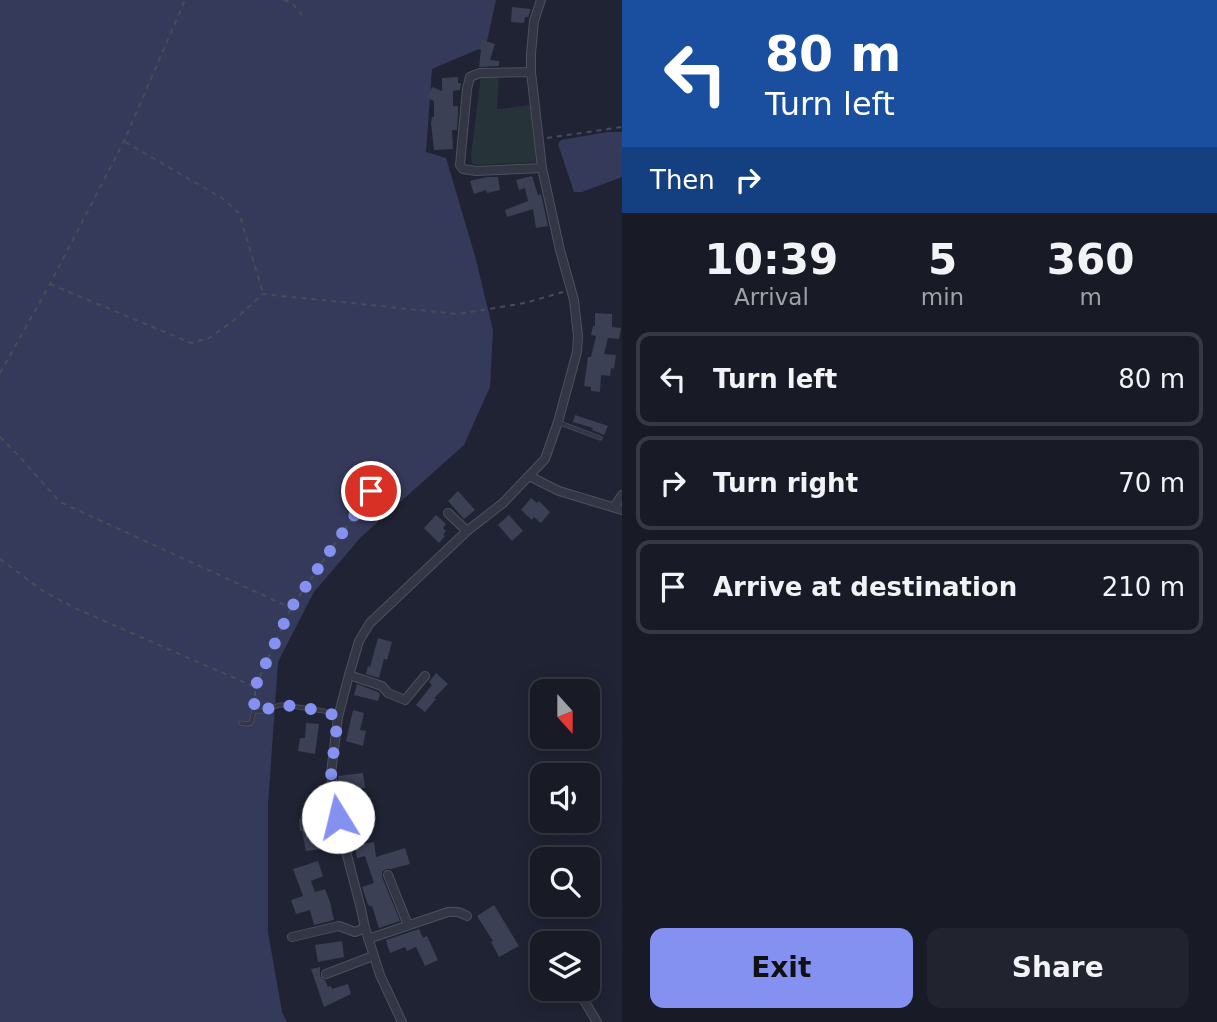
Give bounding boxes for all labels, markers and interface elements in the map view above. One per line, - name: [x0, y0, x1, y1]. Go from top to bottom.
- text: 80 m: [765, 26, 901, 83]
- icon: left: [650, 28, 741, 119]
- text: Turn left: [765, 85, 895, 123]
- icon: right: [729, 161, 767, 199]
- text: Then: [650, 165, 715, 195]
- text: 10:39: [705, 235, 838, 284]
- text: 5: [928, 235, 957, 284]
- text: 360: [1047, 235, 1134, 284]
- text: Arrival: [734, 284, 809, 310]
- text: min: [921, 284, 964, 310]
- text: m: [1079, 284, 1102, 310]
- icon: left: [654, 360, 692, 398]
- text: Turn left: [713, 364, 837, 394]
- text: 80 m: [1118, 364, 1185, 394]
- pin: [341, 461, 401, 521]
- icon: right: [654, 464, 692, 502]
- text: Turn right: [713, 468, 858, 498]
- text: 70 m: [1118, 468, 1185, 498]
- icon: arrive: [352, 472, 390, 510]
- icon: arrive: [654, 568, 692, 606]
- text: Arrive at destination: [713, 572, 1017, 602]
- text: 210 m: [1102, 572, 1185, 602]
- north arrow: [530, 679, 600, 749]
- map controls: [530, 679, 600, 1001]
- button: sound: [530, 763, 600, 833]
- position arrow: [301, 780, 375, 854]
- button: search: [530, 847, 600, 917]
- button: Exit: [650, 928, 913, 1008]
- button: Share: [927, 928, 1189, 1008]
- button: layers: [530, 931, 600, 1001]

